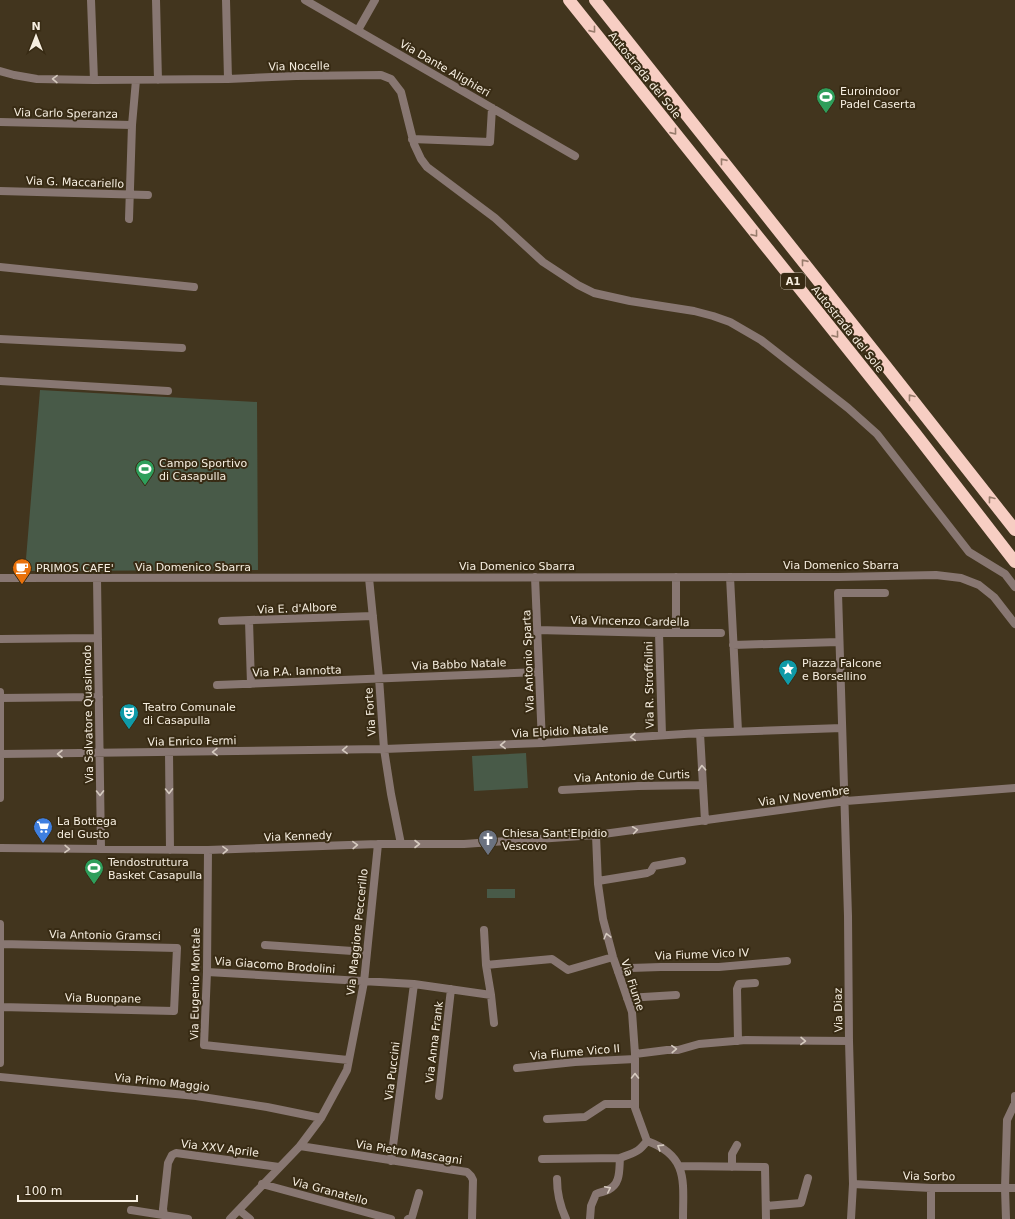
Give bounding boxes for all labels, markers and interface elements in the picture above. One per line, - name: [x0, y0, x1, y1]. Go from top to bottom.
- north arrow: [16, 16, 56, 56]
- text: N: [31, 20, 41, 33]
- one-way arrow: [588, 26, 595, 33]
- street label: Autostrada del Sole: [606, 29, 684, 122]
- street label: Via Dante Alighieri: [397, 37, 492, 100]
- street label: Via Nocelle: [268, 59, 330, 74]
- one-way arrow: [52, 75, 58, 83]
- place label: Euroindoor Padel Caserta: [840, 85, 916, 111]
- sports icon: Euroindoor Padel Caserta: [815, 86, 837, 114]
- street label: Via Carlo Speranza: [14, 106, 118, 121]
- one-way arrow: [669, 128, 676, 135]
- one-way arrow: [721, 158, 728, 165]
- street label: Via G. Maccariello: [26, 174, 125, 191]
- one-way arrow: [751, 229, 758, 236]
- one-way arrow: [802, 260, 809, 267]
- road number: A1: [781, 273, 805, 289]
- street label: Autostrada del Sole: [809, 283, 887, 376]
- one-way arrow: [832, 331, 839, 338]
- one-way arrow: [908, 395, 915, 402]
- place label: Campo Sportivo di Casapulla: [159, 457, 247, 483]
- sports icon: Campo Sportivo di Casapulla: [134, 458, 156, 486]
- one-way arrow: [989, 497, 996, 504]
- cafe icon: PRIMOS CAFE': [11, 557, 33, 585]
- street label: Via Domenico Sbarra: [783, 559, 899, 572]
- street label: Via Domenico Sbarra: [459, 560, 575, 573]
- street label: Via Domenico Sbarra: [135, 561, 251, 574]
- place label: PRIMOS CAFE': [36, 562, 114, 575]
- street label: Via E. d'Albore: [257, 601, 337, 616]
- street label: Via Antonio Sparta: [520, 609, 537, 713]
- street label: Via Vincenzo Cardella: [570, 614, 690, 629]
- street label: Via R. Stroffolini: [642, 641, 657, 729]
- street label: Via Salvatore Quasimodo: [81, 644, 96, 783]
- street label: Via Babbo Natale: [411, 656, 507, 673]
- place label: Piazza Falcone e Borsellino: [802, 657, 882, 683]
- place icon: Piazza Falcone e Borsellino: [777, 658, 799, 686]
- street label: Via P.A. Iannotta: [252, 663, 342, 680]
- street label: Via Forte: [362, 687, 379, 737]
- place label: Teatro Comunale di Casapulla: [142, 701, 236, 727]
- theatre icon: Teatro Comunale di Casapulla: [118, 702, 140, 730]
- street label: Via Elpidio Natale: [511, 722, 609, 741]
- one-way arrow: [630, 733, 636, 742]
- street label: Via Enrico Fermi: [147, 734, 237, 749]
- one-way arrow: [500, 741, 506, 749]
- one-way arrow: [342, 746, 348, 754]
- one-way arrow: [212, 748, 218, 756]
- one-way arrow: [57, 750, 63, 758]
- one-way arrow: [697, 765, 706, 771]
- street label: Via Antonio de Curtis: [574, 768, 690, 785]
- street label: Via IV Novembre: [758, 784, 851, 809]
- one-way arrow: [165, 788, 173, 794]
- one-way arrow: [96, 790, 104, 796]
- place label: La Bottega del Gusto: [57, 815, 117, 841]
- supermarket icon: La Bottega del Gusto: [32, 816, 54, 844]
- one-way arrow: [632, 826, 638, 835]
- place label: Chiesa Sant'Elpidio Vescovo: [502, 827, 608, 853]
- church icon: Chiesa Sant'Elpidio Vescovo: [477, 828, 499, 856]
- street label: Via Kennedy: [264, 829, 333, 844]
- one-way arrow: [414, 840, 420, 848]
- one-way arrow: [352, 841, 358, 849]
- one-way arrow: [64, 844, 70, 853]
- one-way arrow: [222, 845, 228, 854]
- place label: Tendostruttura Basket Casapulla: [107, 856, 202, 882]
- sports icon: Tendostruttura Basket Casapulla: [83, 857, 105, 885]
- street label: Via Maggiore Peccerillo: [344, 868, 371, 996]
- street label: Via Eugenio Montale: [188, 927, 203, 1040]
- street label: Via Antonio Gramsci: [49, 928, 161, 943]
- one-way arrow: [604, 933, 612, 939]
- street label: Via Fiume Vico IV: [655, 946, 750, 963]
- street label: Via Giacomo Brodolini: [214, 955, 336, 976]
- street label: Via Fiume: [618, 958, 647, 1013]
- street label: Via Diaz: [832, 987, 845, 1032]
- street label: Via Buonpane: [65, 991, 141, 1006]
- street label: Via Anna Frank: [423, 1000, 446, 1084]
- one-way arrow: [800, 1037, 806, 1045]
- street label: Via Puccini: [382, 1041, 403, 1101]
- street label: Via Fiume Vico II: [530, 1042, 621, 1063]
- one-way arrow: [671, 1045, 677, 1054]
- street label: Via Primo Maggio: [114, 1071, 210, 1094]
- one-way arrow: [631, 1073, 639, 1079]
- street label: Via XXV Aprile: [180, 1137, 260, 1160]
- street label: Via Pietro Mascagni: [355, 1138, 463, 1167]
- one-way arrow: [657, 1144, 664, 1152]
- street label: Via Sorbo: [903, 1170, 956, 1183]
- street label: Via Granatello: [291, 1175, 369, 1208]
- scale bar: [18, 1177, 137, 1203]
- text: 100 m: [24, 1184, 62, 1198]
- one-way arrow: [603, 1186, 611, 1194]

